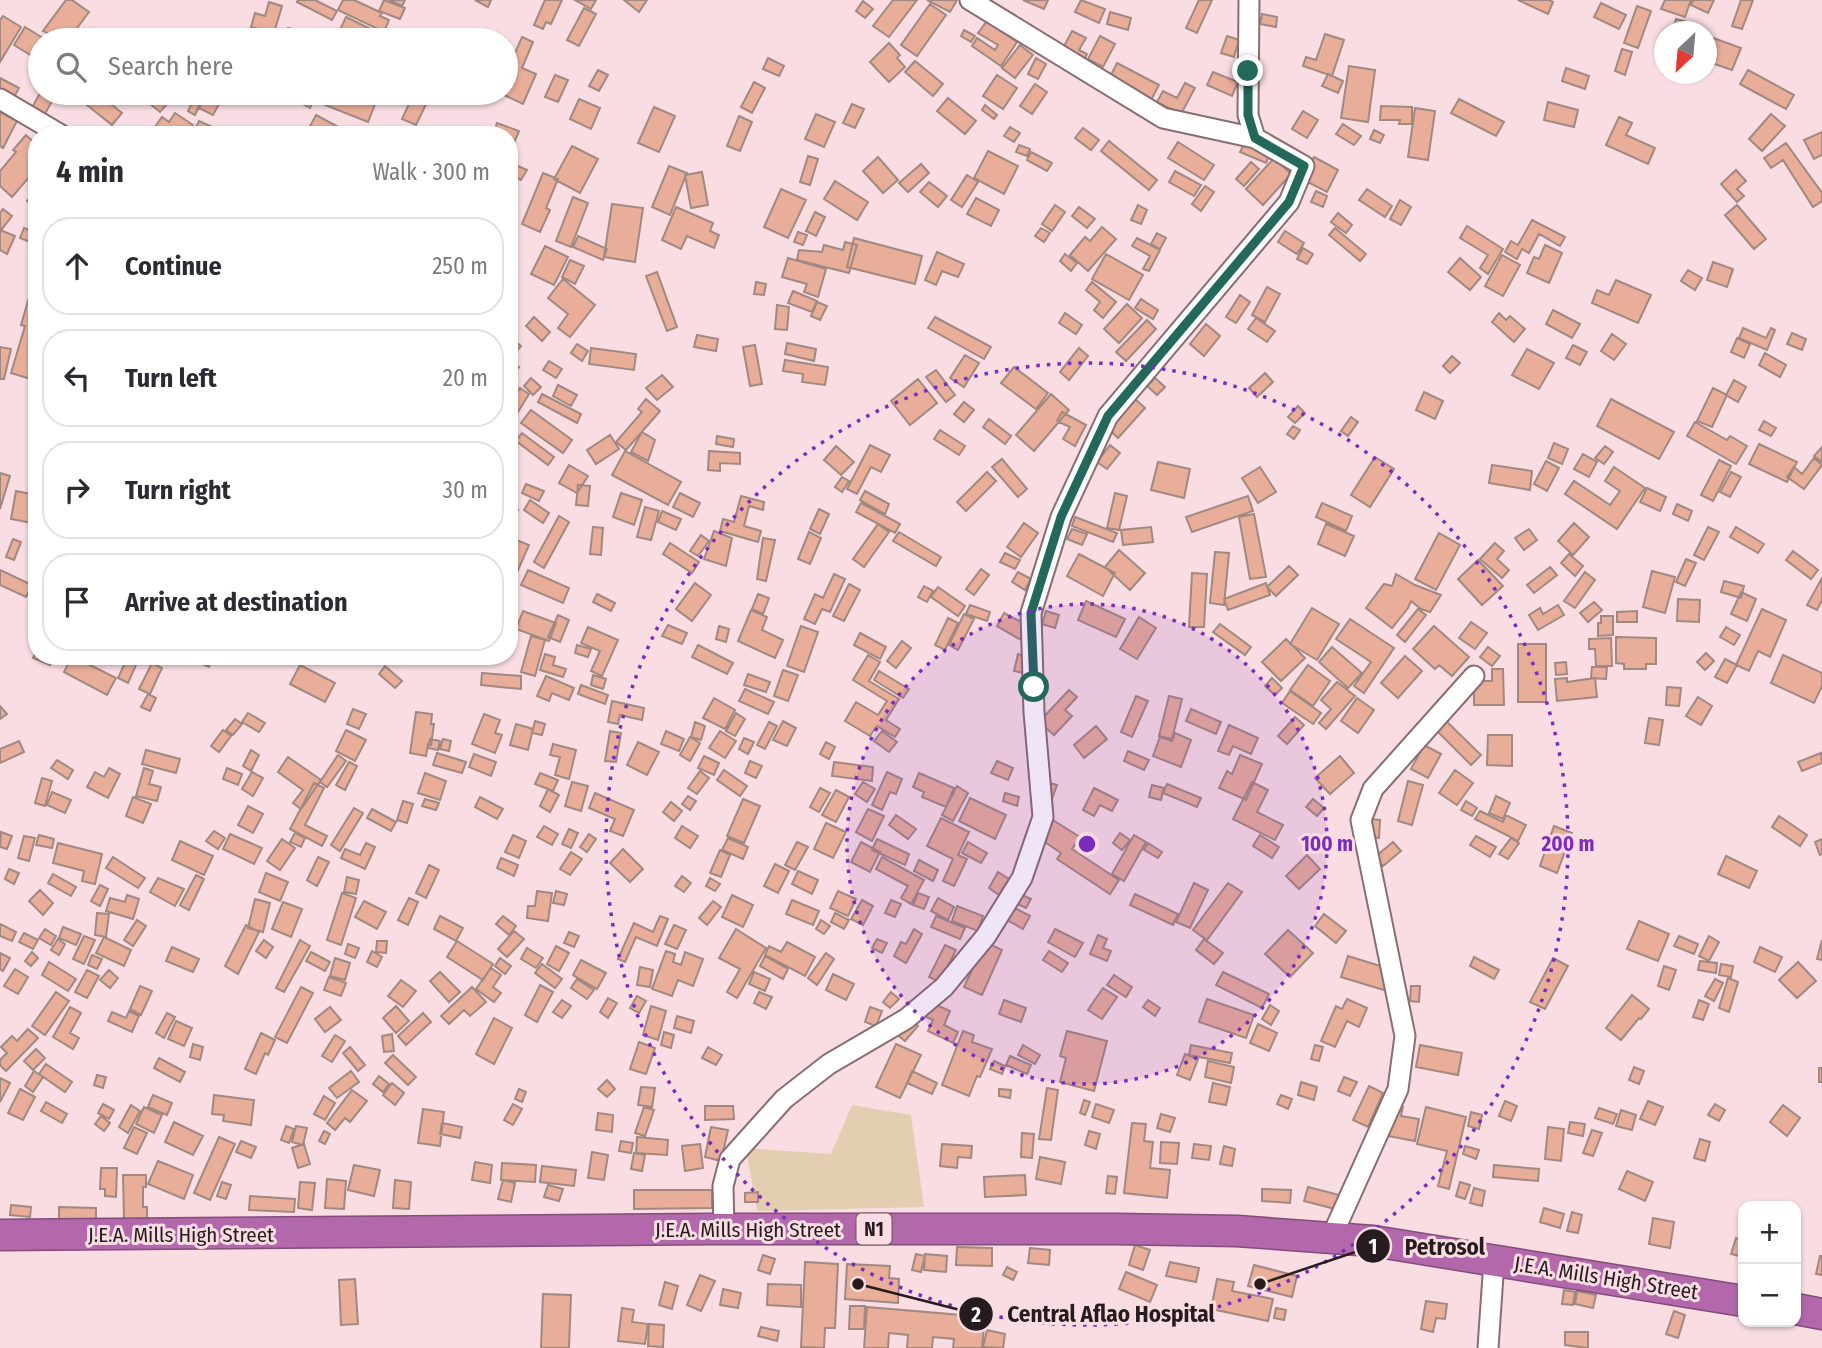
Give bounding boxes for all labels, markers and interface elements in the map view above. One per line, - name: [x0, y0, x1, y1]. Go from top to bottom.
- north arrow: [1654, 21, 1717, 84]
- search box: [28, 28, 518, 105]
- icon: search: [52, 48, 90, 86]
- text: Search here: [108, 51, 233, 82]
- route end: [1232, 55, 1263, 86]
- text: 4 min: [56, 154, 124, 190]
- text: Walk · 300 m: [373, 158, 490, 186]
- icon: ahead: [58, 247, 96, 285]
- text: Continue: [125, 251, 222, 282]
- text: 250 m: [432, 252, 488, 280]
- icon: left: [58, 359, 96, 397]
- text: Turn left: [125, 363, 217, 394]
- text: 20 m: [443, 364, 488, 392]
- icon: right: [58, 471, 96, 509]
- text: Turn right: [125, 475, 231, 506]
- text: 30 m: [443, 476, 488, 504]
- icon: arrive: [58, 583, 96, 621]
- text: Arrive at destination: [125, 587, 348, 618]
- route start: [1018, 671, 1049, 702]
- text: 100 m: [1301, 831, 1353, 857]
- text: 200 m: [1540, 831, 1595, 857]
- centre of rings: [1075, 832, 1099, 856]
- map controls: [1738, 1201, 1801, 1327]
- button: +: [1738, 1201, 1801, 1264]
- road number: N1: [856, 1214, 892, 1245]
- street label: J.E.A. Mills High Street: [655, 1217, 841, 1243]
- street label: J.E.A. Mills High Street: [88, 1222, 274, 1248]
- callout: Petrosol: [1356, 1224, 1499, 1268]
- text: Petrosol: [1405, 1233, 1486, 1261]
- text: 1: [1369, 1234, 1377, 1260]
- street label: J.E.A. Mills High Street: [1512, 1251, 1700, 1305]
- button: −: [1738, 1264, 1801, 1327]
- callout: Central Aflao Hospital: [958, 1292, 1229, 1336]
- text: Central Aflao Hospital: [1007, 1300, 1216, 1328]
- text: 2: [970, 1302, 981, 1328]

